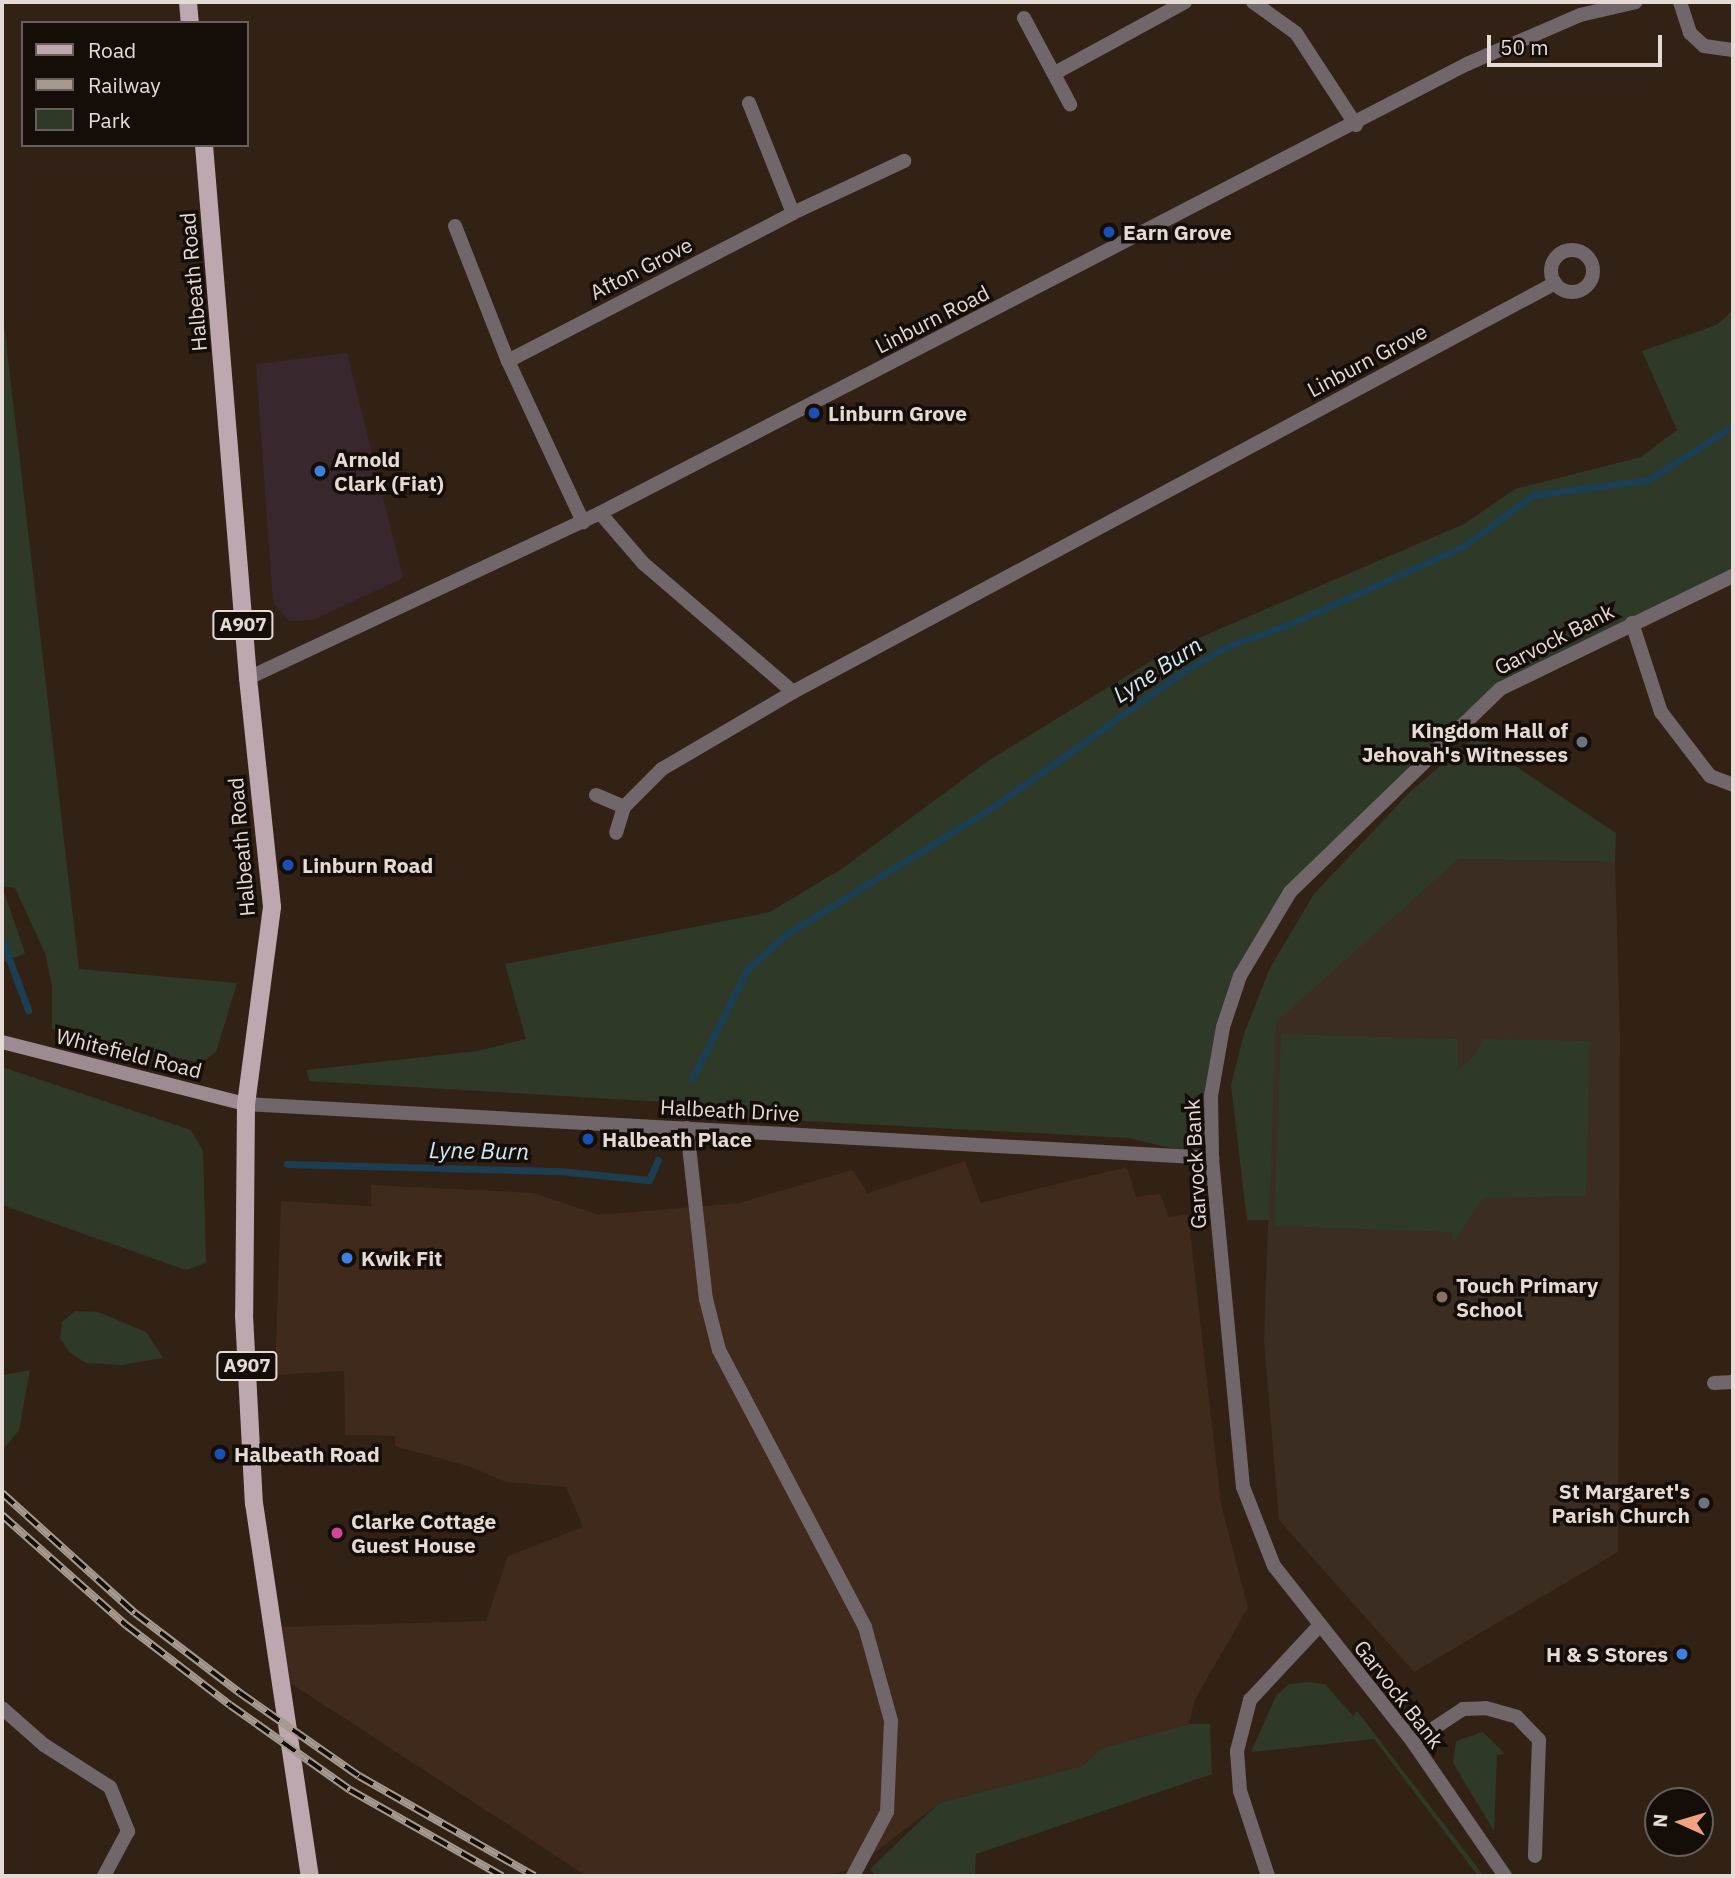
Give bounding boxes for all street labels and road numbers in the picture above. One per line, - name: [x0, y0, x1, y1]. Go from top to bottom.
- street label: Halbeath Road: [174, 212, 212, 352]
- street label: Afton Grove: [586, 231, 696, 305]
- street label: Linburn Road: [871, 279, 993, 359]
- street label: Linburn Grove: [1303, 318, 1431, 402]
- street label: Garvock Bank: [1490, 598, 1618, 680]
- road number: A907: [212, 610, 274, 640]
- street label: Halbeath Road: [222, 777, 260, 917]
- street label: Whitefield Road: [54, 1023, 204, 1083]
- street label: Halbeath Drive: [660, 1094, 800, 1126]
- street label: Garvock Bank: [1179, 1098, 1211, 1230]
- road number: A907: [216, 1350, 278, 1382]
- street label: Garvock Bank: [1349, 1635, 1449, 1753]

